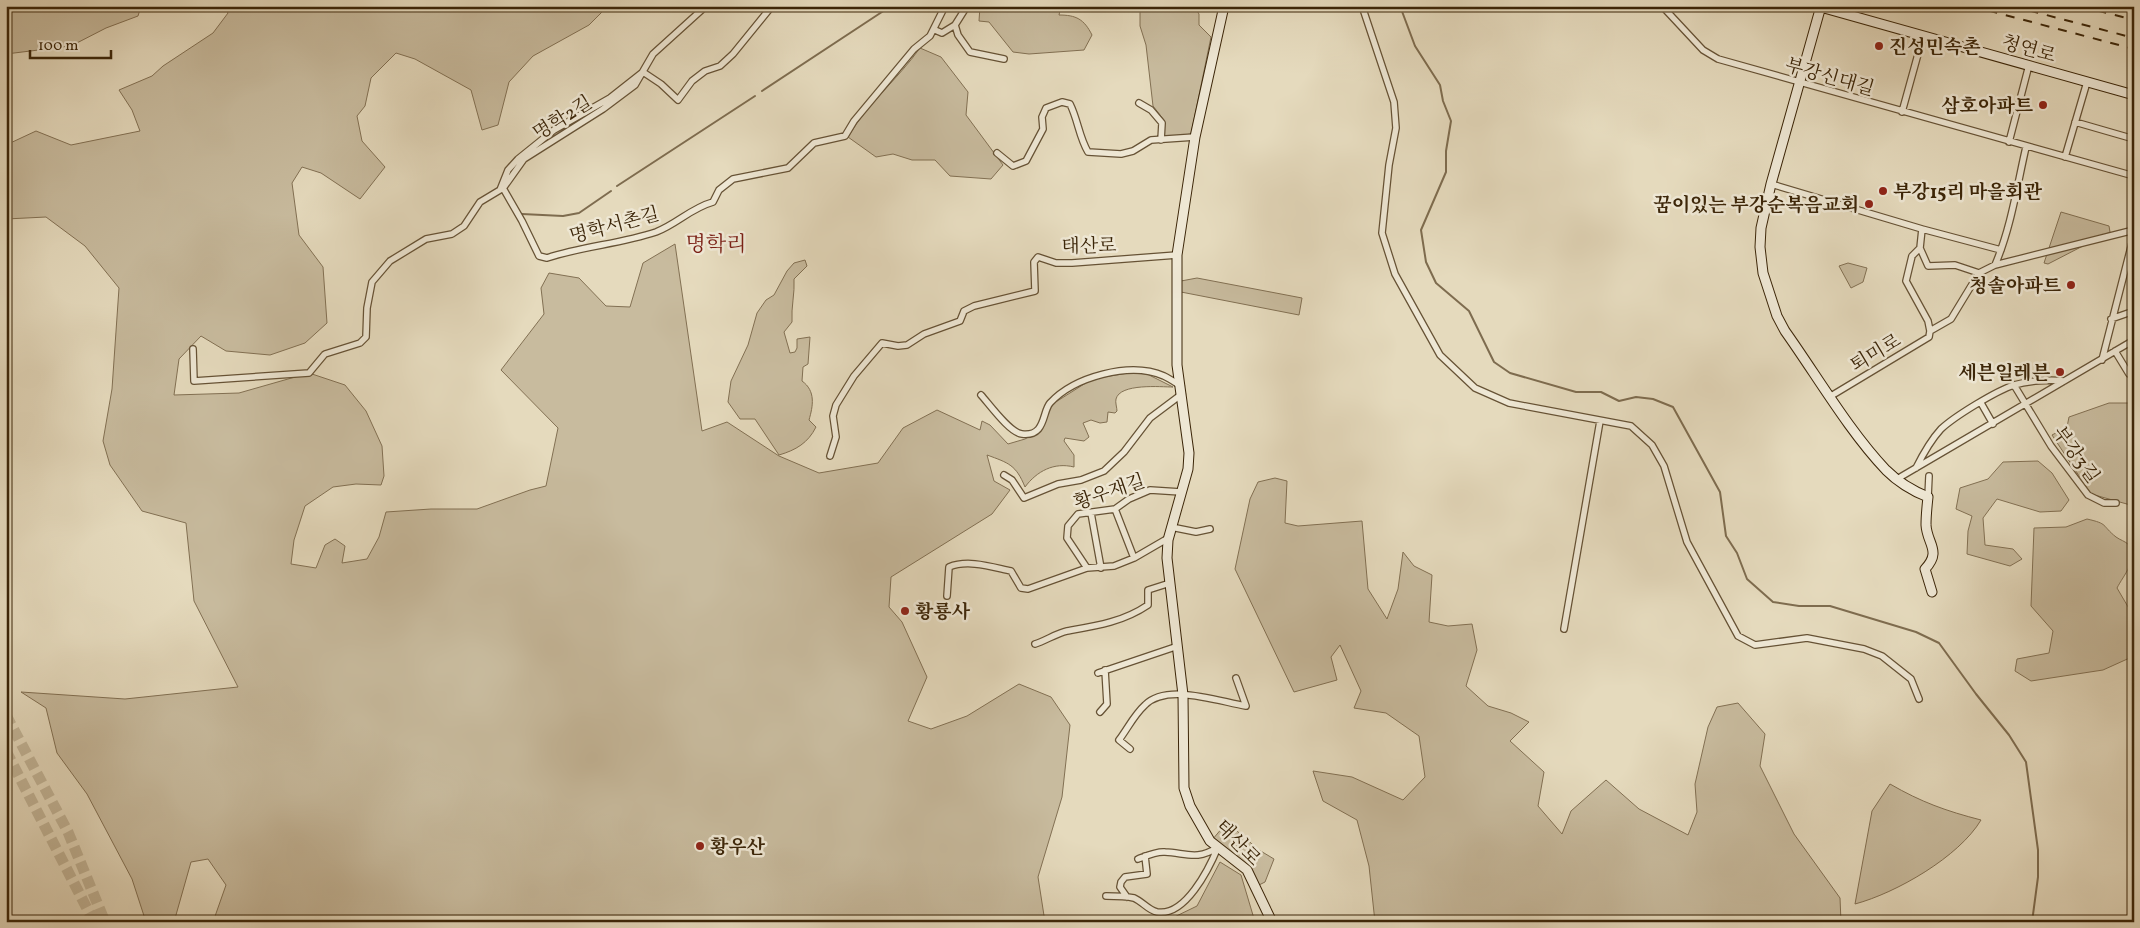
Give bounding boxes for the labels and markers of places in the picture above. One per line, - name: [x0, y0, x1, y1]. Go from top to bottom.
- place label: 진성민속촌: [1889, 35, 1981, 61]
- marker: 진성민속촌: [1873, 40, 1885, 52]
- place label: 삼호아파트: [1941, 94, 2034, 120]
- marker: 삼호아파트: [2037, 99, 2049, 111]
- place label: 부강15리 마을회관: [1893, 180, 2043, 206]
- marker: 부강15리 마을회관: [1877, 185, 1889, 197]
- place label: 꿈이있는 부강순복음교회: [1653, 193, 1859, 219]
- marker: 꿈이있는 부강순복음교회: [1863, 198, 1875, 210]
- place label: 청솔아파트: [1969, 274, 2062, 300]
- marker: 청솔아파트: [2065, 279, 2077, 291]
- place label: 세븐일레븐: [1958, 361, 2051, 387]
- marker: 세븐일레븐: [2054, 366, 2066, 378]
- place label: 황룡사: [915, 600, 971, 626]
- marker: 황룡사: [899, 605, 911, 617]
- place label: 황우산: [710, 835, 766, 861]
- marker: 황우산: [694, 840, 706, 852]

